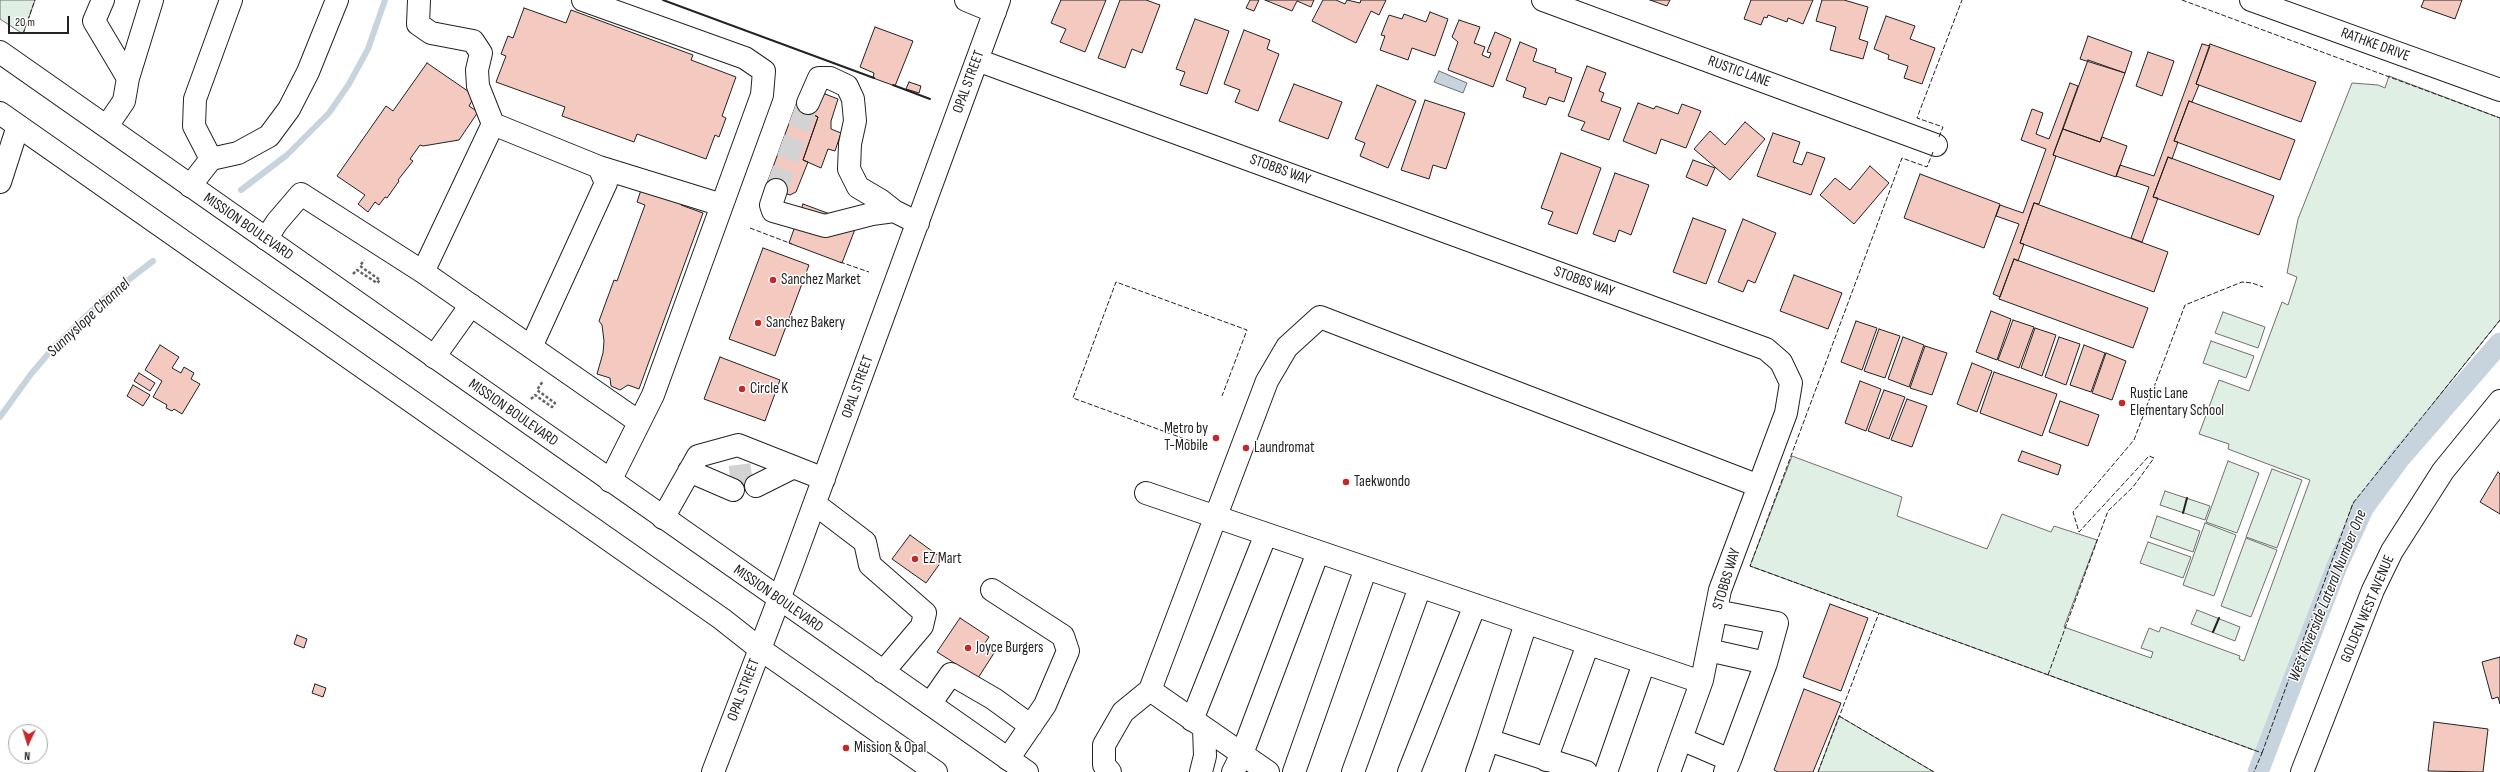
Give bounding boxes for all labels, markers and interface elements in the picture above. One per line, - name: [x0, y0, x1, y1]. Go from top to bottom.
- scale bar: [10, 8, 71, 34]
- text: 20 m: [15, 15, 35, 30]
- street label: RATHKE DRIVE: [2338, 24, 2412, 66]
- street label: OPAL STREET: [949, 48, 989, 116]
- street label: RUSTIC LANE: [1705, 52, 1773, 92]
- street label: STOBBS WAY: [1247, 151, 1313, 189]
- street label: MISSION BOULEVARD: [200, 189, 296, 265]
- street label: STOBBS WAY: [1551, 263, 1617, 301]
- place label: Sanchez Market: [781, 271, 861, 289]
- water label: Sunnyslope Channel: [44, 275, 134, 361]
- marker: Sanchez Market: [768, 275, 778, 285]
- place label: Sanchez Bakery: [766, 314, 845, 332]
- marker: Sanchez Bakery: [753, 318, 763, 328]
- street label: OPAL STREET: [838, 353, 878, 421]
- street label: MISSION BOULEVARD: [465, 375, 561, 451]
- place label: Circle K: [750, 380, 788, 398]
- marker: Circle K: [737, 384, 747, 394]
- place label: Rustic Lane Elementary School: [2130, 385, 2224, 420]
- marker: Rustic Lane Elementary School: [2117, 398, 2127, 408]
- place label: Metro by T-Mobile: [1164, 420, 1208, 455]
- marker: Metro by T-Mobile: [1211, 433, 1221, 443]
- place label: Laundromat: [1254, 439, 1315, 457]
- marker: Laundromat: [1241, 443, 1251, 453]
- place label: Taekwondo: [1354, 473, 1410, 491]
- marker: Taekwondo: [1341, 477, 1351, 487]
- water label: West Riverside Lateral Number One: [2285, 507, 2371, 685]
- street label: STOBBS WAY: [1709, 546, 1745, 612]
- place label: EZ Mart: [923, 550, 962, 568]
- street label: GOLDEN WEST AVENUE: [2337, 553, 2399, 665]
- marker: EZ Mart: [910, 554, 920, 564]
- street label: MISSION BOULEVARD: [730, 561, 826, 637]
- place label: Joyce Burgers: [976, 639, 1043, 657]
- marker: Joyce Burgers: [963, 643, 973, 653]
- street label: OPAL STREET: [724, 656, 764, 724]
- north arrow: [8, 724, 48, 764]
- place label: Mission & Opal: [854, 739, 926, 757]
- marker: Mission & Opal: [841, 743, 851, 753]
- text: N: [24, 749, 31, 762]

